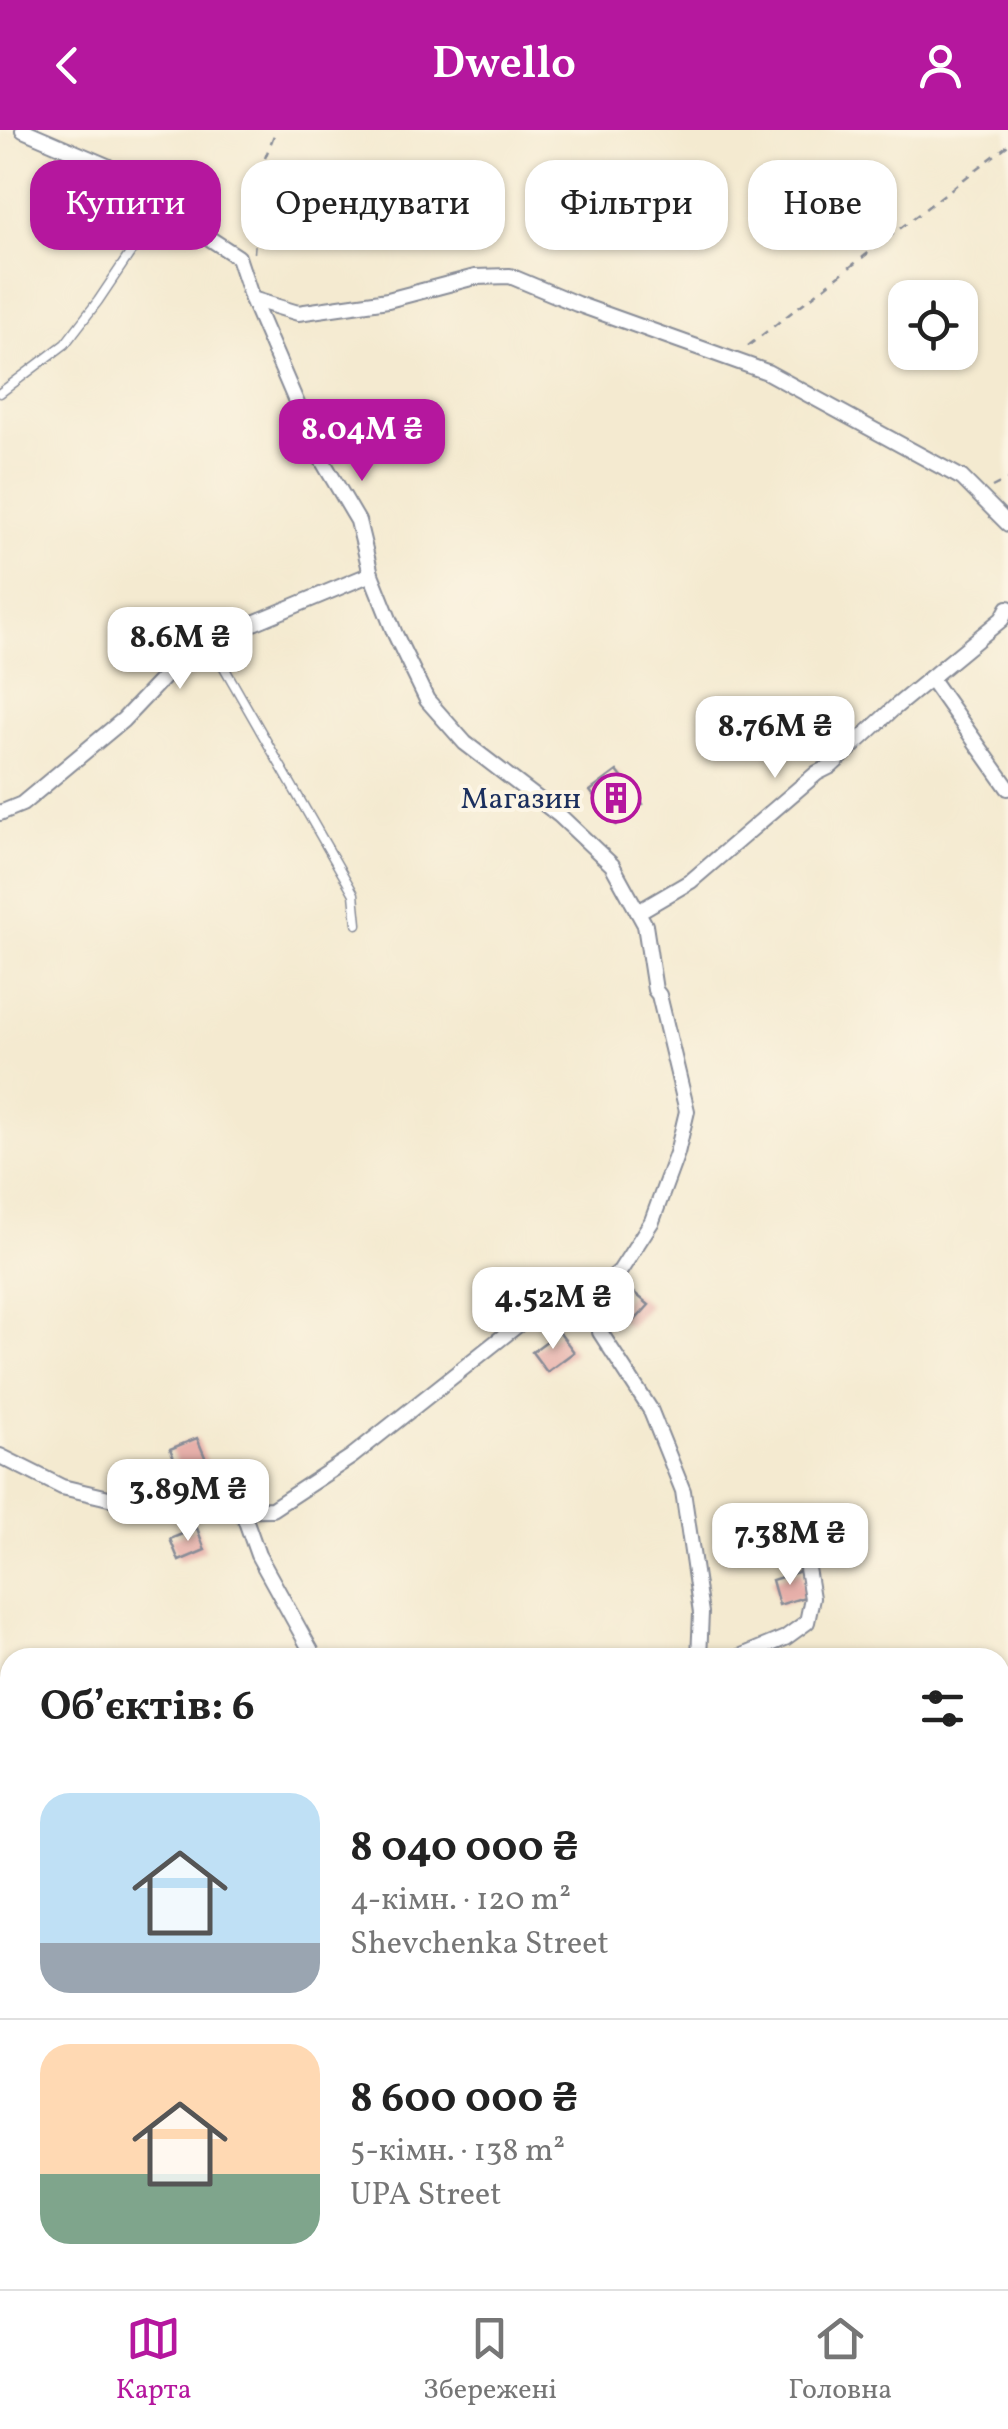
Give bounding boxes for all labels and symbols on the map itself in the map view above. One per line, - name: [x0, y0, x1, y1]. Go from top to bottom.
- pin: 8.04M ₴: [270, 399, 454, 484]
- pin: 8.6M ₴: [99, 607, 261, 692]
- pin: 8.76M ₴: [683, 696, 867, 781]
- building icon: Магазин: [590, 772, 642, 824]
- place label: Магазин: [461, 779, 581, 821]
- pin: 4.52M ₴: [461, 1267, 645, 1352]
- pin: 3.89M ₴: [96, 1459, 280, 1544]
- pin: 7.38M ₴: [698, 1503, 882, 1588]

